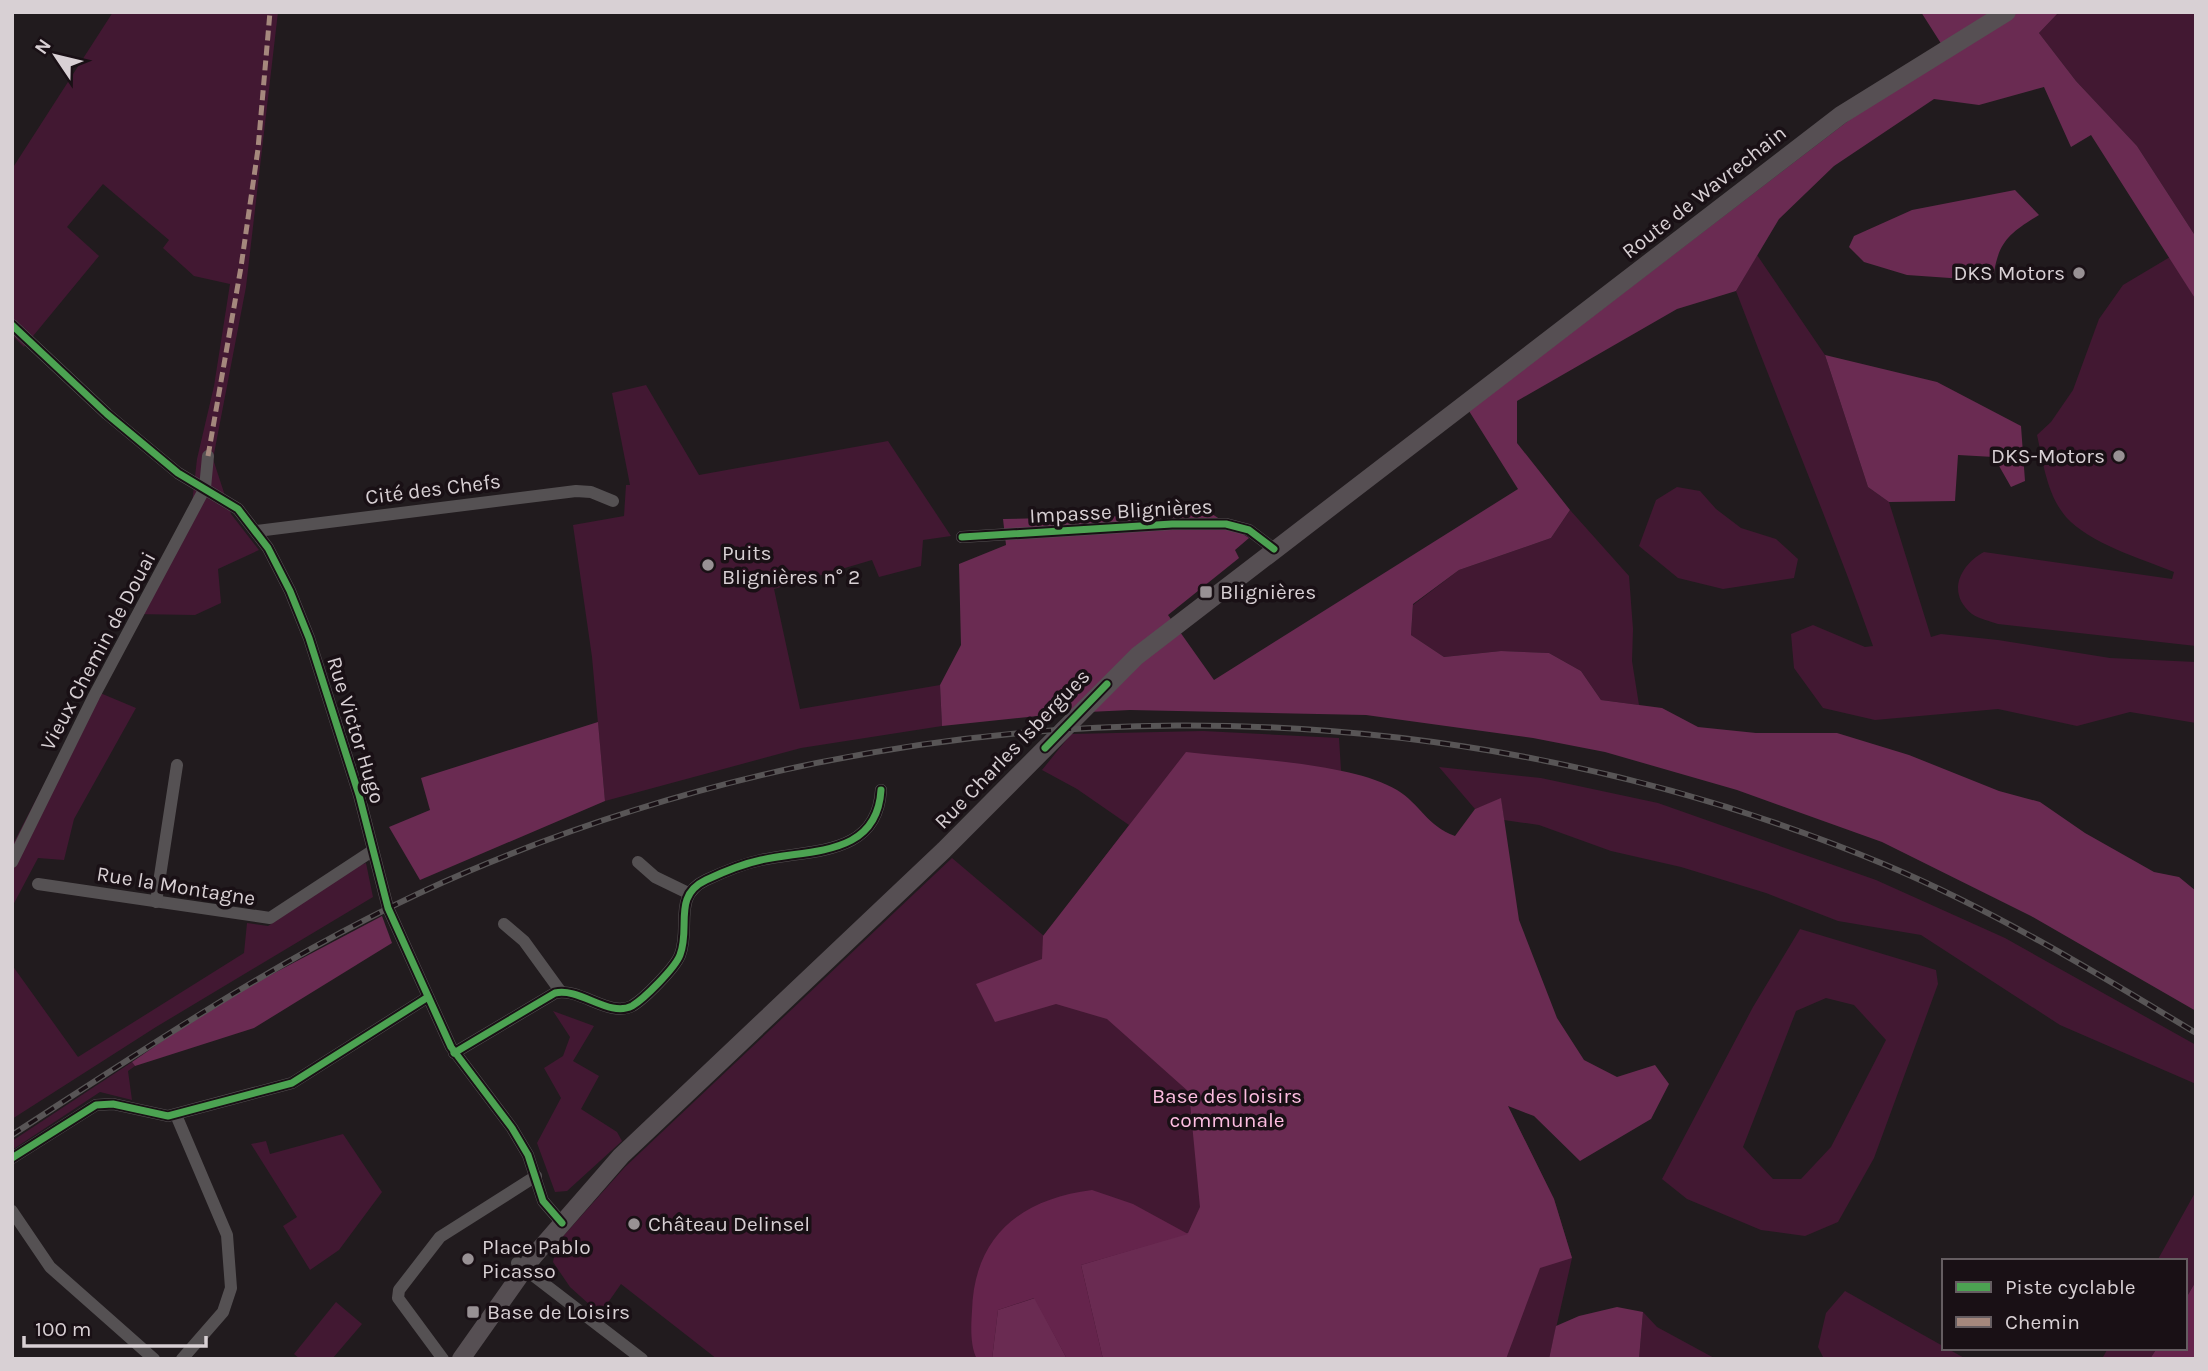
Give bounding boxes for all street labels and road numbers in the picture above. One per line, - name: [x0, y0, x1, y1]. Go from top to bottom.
- street label: Route de Wavrechain: [1617, 121, 1791, 263]
- street label: Cité des Chefs: [364, 469, 502, 509]
- street label: Impasse Blignières: [1029, 494, 1213, 528]
- street label: Vieux Chemin de Douai: [35, 548, 161, 754]
- street label: Rue Victor Hugo: [322, 654, 390, 806]
- street label: Rue Charles Isbergues: [930, 664, 1094, 834]
- street label: Rue la Montagne: [95, 862, 257, 910]

